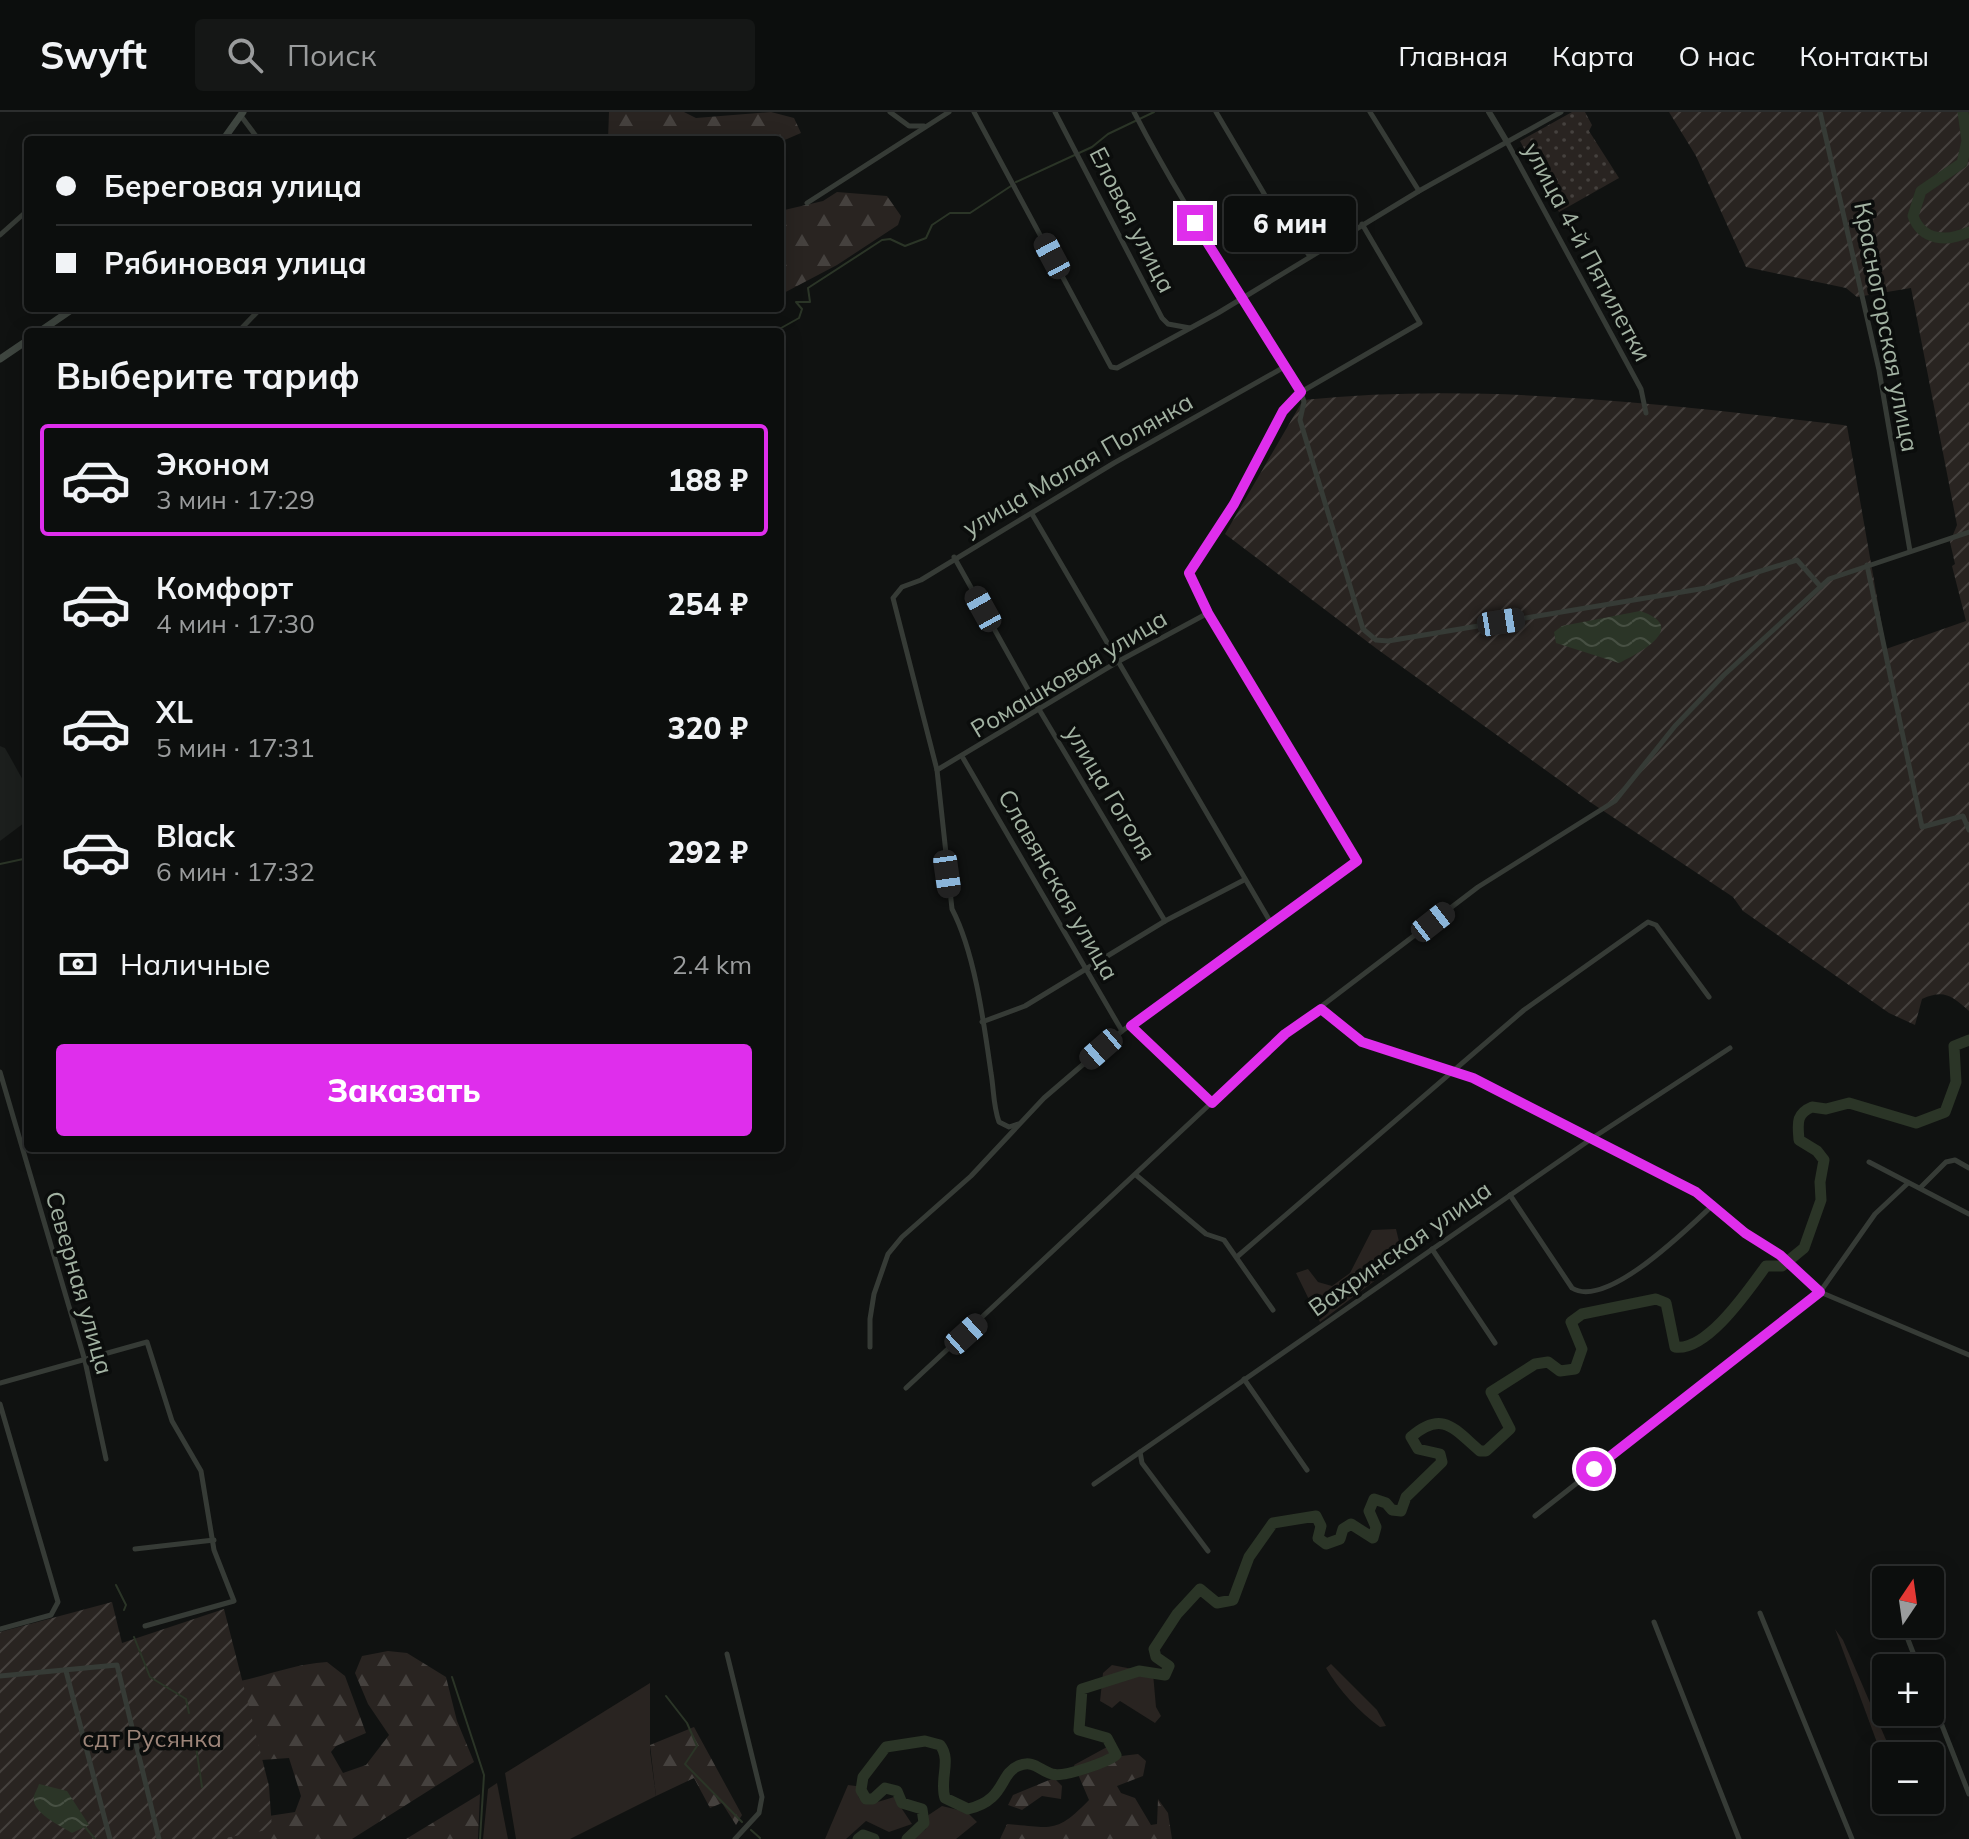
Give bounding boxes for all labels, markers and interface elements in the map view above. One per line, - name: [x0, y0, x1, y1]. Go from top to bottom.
- search box: [195, 19, 755, 91]
- text: Swyft: [40, 31, 147, 79]
- icon: search: [223, 33, 267, 77]
- text: Поиск: [287, 36, 377, 74]
- text: Главная: [1398, 38, 1508, 73]
- text: Карта: [1552, 38, 1634, 73]
- text: О нас: [1678, 38, 1755, 73]
- text: Контакты: [1799, 38, 1929, 73]
- street label: улица 4-й Пятилетки: [1517, 137, 1658, 366]
- street label: Еловая улица: [1083, 142, 1182, 297]
- text: Береговая улица: [104, 167, 362, 205]
- callout: 6 мин: [1223, 195, 1355, 251]
- street label: Красногорская улица: [1848, 199, 1926, 454]
- route end: [1177, 205, 1213, 241]
- text: 6 мин: [1253, 207, 1327, 240]
- car: [1030, 229, 1074, 283]
- text: Рябиновая улица: [104, 244, 367, 282]
- text: Выберите тариф: [56, 353, 360, 398]
- street label: улица Малая Полянка: [957, 386, 1198, 542]
- icon: car: [60, 444, 132, 516]
- text: Эконом: [156, 445, 270, 483]
- text: 188 ₽: [668, 461, 748, 499]
- text: 3 мин · 17:29: [156, 483, 315, 516]
- icon: car: [60, 568, 132, 640]
- text: Комфорт: [156, 569, 293, 607]
- car: [961, 582, 1005, 636]
- text: 254 ₽: [668, 585, 748, 623]
- street label: Ромашковая улица: [965, 603, 1172, 744]
- car: [1475, 606, 1527, 638]
- text: 4 мин · 17:30: [156, 607, 315, 640]
- icon: car: [60, 692, 132, 764]
- text: XL: [156, 693, 193, 731]
- text: 320 ₽: [668, 709, 748, 747]
- street label: улица Гоголя: [1059, 720, 1163, 865]
- text: 5 мин · 17:31: [156, 731, 315, 764]
- street label: Славянская улица: [992, 784, 1126, 985]
- icon: car: [60, 816, 132, 888]
- text: Black: [156, 817, 235, 855]
- text: 292 ₽: [668, 833, 748, 871]
- car: [932, 849, 962, 899]
- text: 6 мин · 17:32: [156, 855, 315, 888]
- car: [1407, 898, 1459, 946]
- icon: cash: [56, 942, 100, 986]
- text: Наличные: [120, 945, 271, 983]
- text: 2.4 km: [672, 948, 752, 981]
- car: [1075, 1024, 1127, 1074]
- button: Заказать: [56, 1044, 752, 1136]
- street label: Вахринская улица: [1302, 1174, 1497, 1323]
- street label: Северная улица: [39, 1188, 120, 1378]
- car: [940, 1309, 992, 1359]
- route start: [1576, 1451, 1612, 1487]
- north arrow: [1872, 1566, 1944, 1638]
- map controls: [1872, 1566, 1944, 1814]
- button: +: [1872, 1654, 1944, 1726]
- park label: сдт Русянка: [82, 1723, 222, 1753]
- button: −: [1872, 1742, 1944, 1814]

